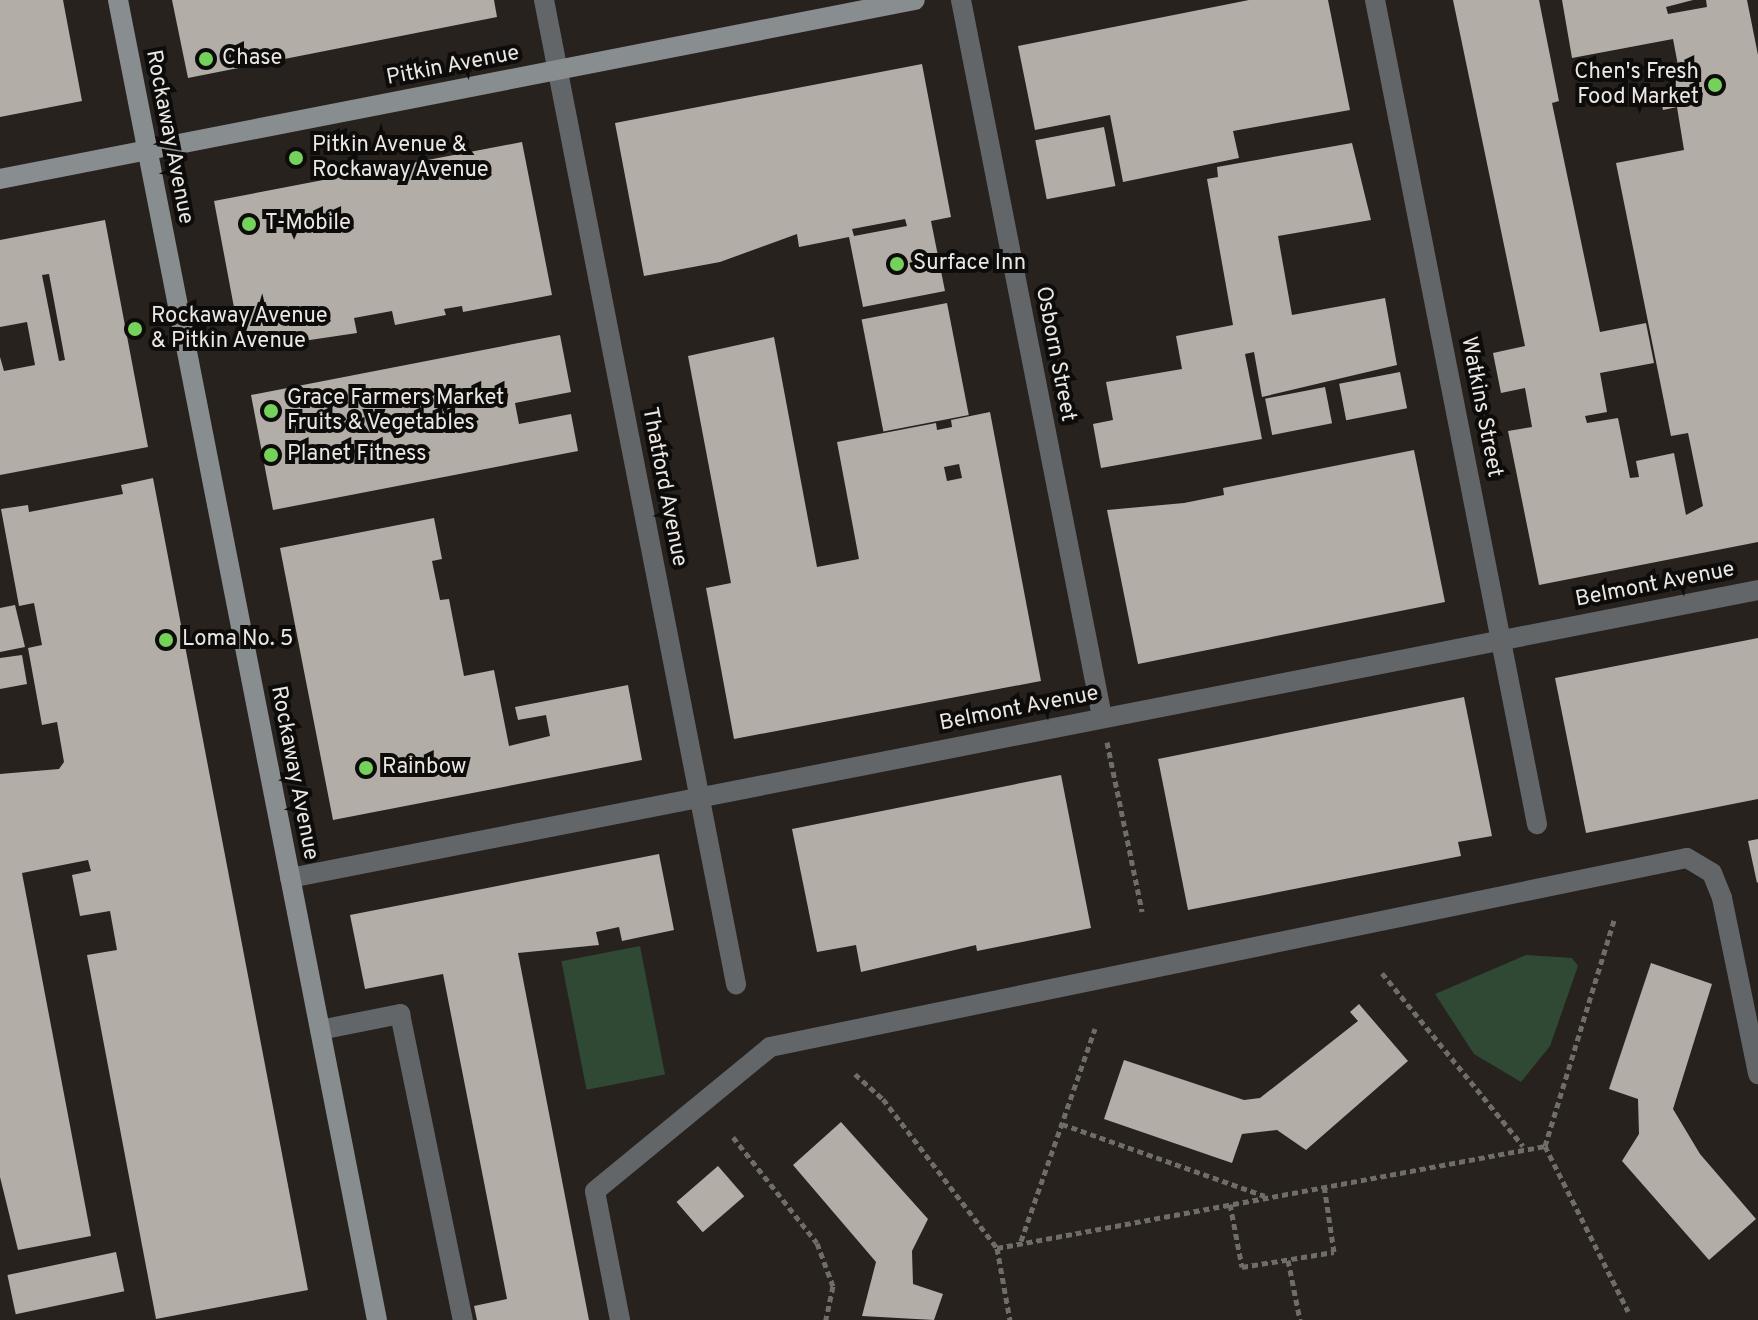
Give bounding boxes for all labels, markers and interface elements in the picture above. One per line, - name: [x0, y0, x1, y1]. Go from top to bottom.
- street label: Pitkin Avenue: [384, 40, 522, 92]
- place label: Chase: [222, 46, 282, 72]
- street label: Rockaway Avenue: [139, 47, 199, 227]
- marker: Chase: [197, 50, 215, 68]
- place label: Chen's Fresh Food Market: [1574, 59, 1699, 110]
- marker: Chen's Fresh Food Market: [1706, 76, 1724, 94]
- place label: Pitkin Avenue & Rockaway Avenue: [312, 132, 490, 184]
- marker: Pitkin Avenue & Rockaway Avenue: [287, 149, 305, 167]
- place label: T-Mobile: [265, 211, 351, 237]
- marker: T-Mobile: [240, 215, 258, 233]
- place label: Surface Inn: [913, 251, 1026, 277]
- marker: Surface Inn: [888, 255, 906, 273]
- street label: Osborn Street: [1029, 284, 1081, 424]
- place label: Rockaway Avenue & Pitkin Avenue: [151, 303, 329, 354]
- marker: Rockaway Avenue & Pitkin Avenue: [126, 320, 144, 338]
- street label: Watkins Street: [1454, 334, 1508, 480]
- place label: Grace Farmers Market Fruits & Vegetables: [287, 385, 504, 436]
- marker: Grace Farmers Market Fruits & Vegetables: [262, 402, 280, 420]
- street label: Thatford Avenue: [636, 405, 692, 569]
- place label: Planet Fitness: [287, 442, 427, 468]
- marker: Planet Fitness: [262, 446, 280, 464]
- street label: Belmont Avenue: [1573, 557, 1737, 613]
- place label: Loma No. 5: [182, 627, 293, 653]
- marker: Loma No. 5: [157, 631, 175, 649]
- street label: Belmont Avenue: [937, 681, 1101, 737]
- street label: Rockaway Avenue: [264, 683, 324, 863]
- place label: Rainbow: [382, 755, 466, 781]
- marker: Rainbow: [357, 759, 375, 777]

